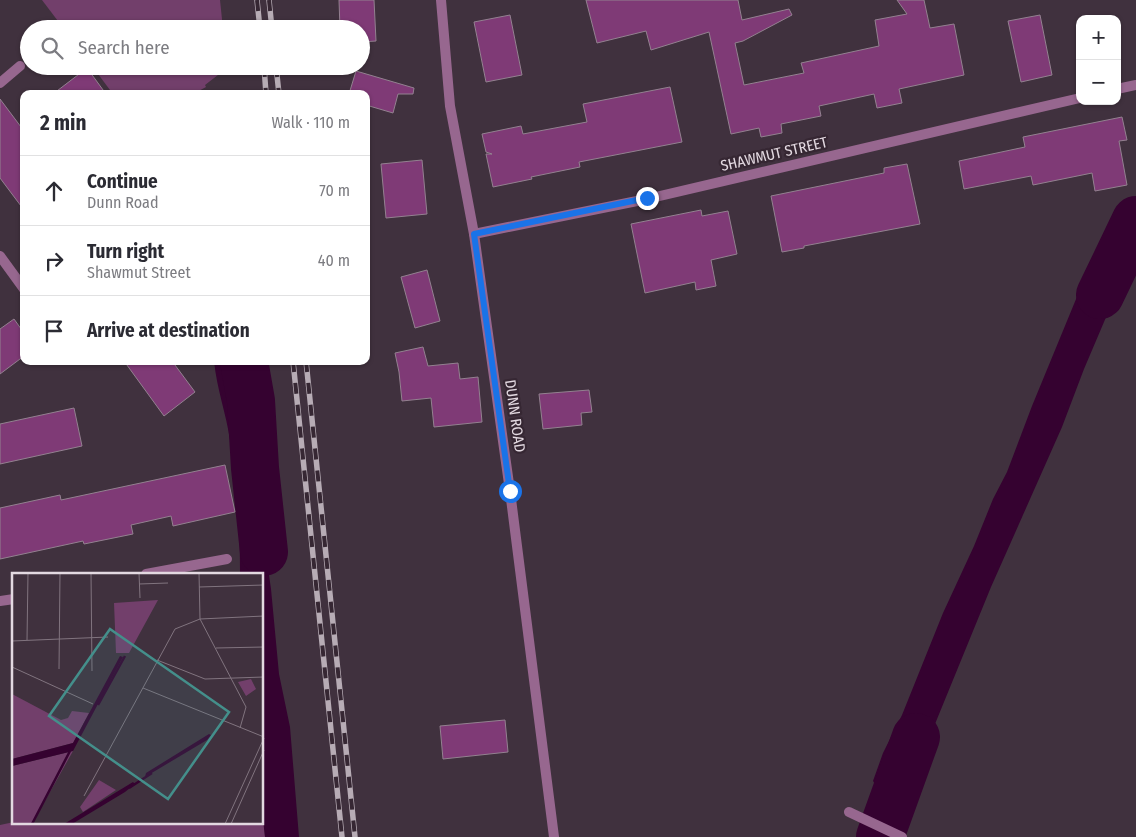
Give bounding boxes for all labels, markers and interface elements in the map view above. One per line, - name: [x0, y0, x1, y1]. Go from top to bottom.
- map controls: [1076, 15, 1121, 105]
- button: +: [1076, 15, 1121, 60]
- search box: [20, 20, 370, 75]
- icon: search: [38, 34, 66, 62]
- text: Search here: [78, 36, 170, 59]
- button: −: [1076, 60, 1121, 105]
- text: 2 min: [40, 110, 87, 136]
- text: Walk · 110 m: [272, 113, 350, 132]
- street label: SHAWMUT STREET: [719, 133, 829, 175]
- text: Continue: [87, 170, 158, 193]
- icon: ahead: [40, 177, 68, 205]
- text: 70 m: [319, 181, 350, 200]
- route end: [636, 187, 659, 210]
- text: Dunn Road: [87, 193, 158, 212]
- text: Turn right: [87, 240, 164, 263]
- icon: right: [40, 247, 68, 275]
- text: 40 m: [318, 251, 350, 270]
- text: Shawmut Street: [87, 263, 191, 282]
- icon: arrive: [40, 317, 68, 345]
- text: Arrive at destination: [87, 319, 250, 342]
- street label: DUNN ROAD: [501, 379, 529, 453]
- route start: [499, 480, 522, 503]
- inset map: [12, 573, 264, 824]

